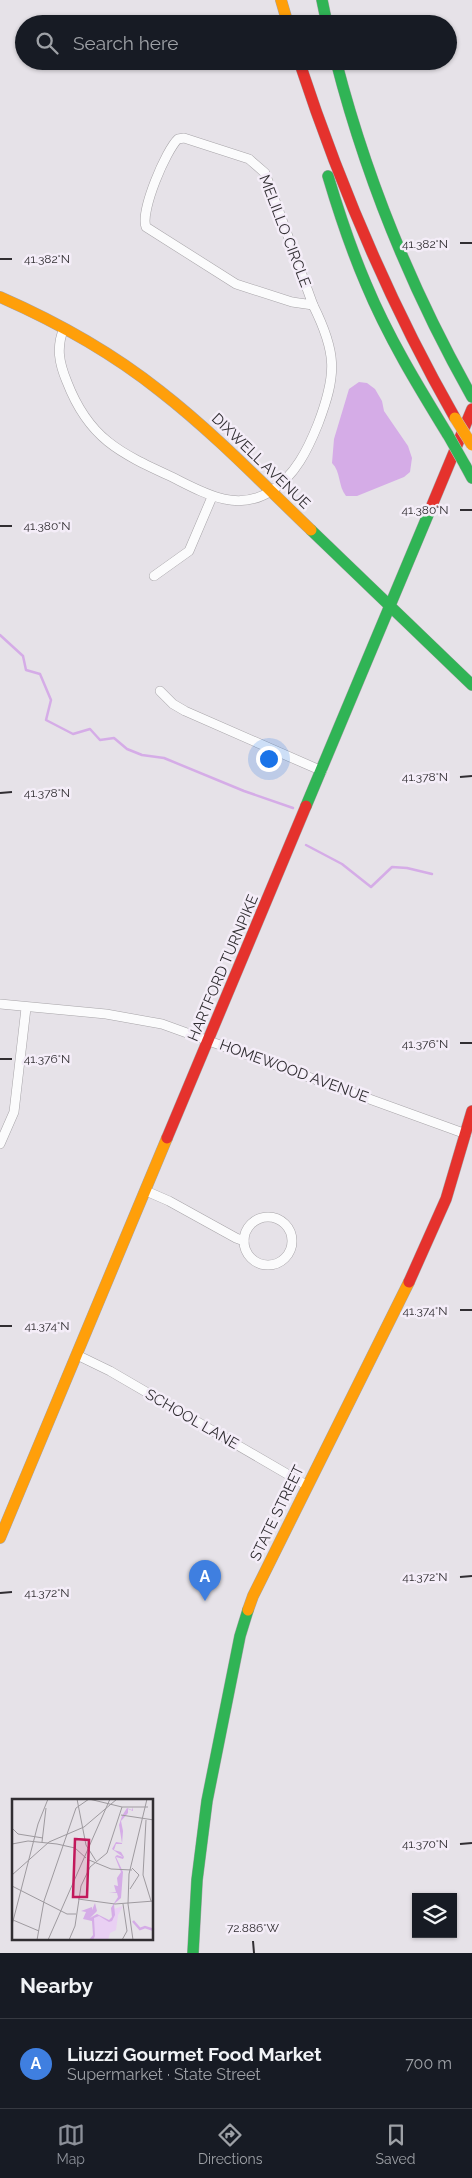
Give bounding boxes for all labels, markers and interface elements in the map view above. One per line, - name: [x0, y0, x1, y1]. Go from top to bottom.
- search box: [15, 15, 457, 70]
- icon: search: [33, 29, 61, 57]
- text: Search here: [73, 32, 179, 54]
- street label: MELILLO CIRCLE: [255, 172, 315, 290]
- text: 41.382°N: [402, 237, 448, 251]
- text: 41.382°N: [24, 252, 70, 266]
- street label: DIXWELL AVENUE: [208, 409, 314, 513]
- text: 41.380°N: [401, 503, 449, 517]
- text: 41.380°N: [23, 519, 71, 533]
- your location: [256, 746, 282, 772]
- text: 41.378°N: [402, 770, 448, 784]
- text: 41.378°N: [24, 786, 70, 800]
- street label: HARTFORD TURNPIKE: [184, 892, 262, 1044]
- street label: HOMEWOOD AVENUE: [217, 1036, 371, 1106]
- text: 41.376°N: [402, 1037, 448, 1051]
- text: 41.376°N: [24, 1052, 70, 1066]
- text: 41.374°N: [403, 1304, 447, 1318]
- text: 41.374°N: [25, 1319, 69, 1333]
- street label: SCHOOL LANE: [142, 1385, 242, 1453]
- street label: STATE STREET: [246, 1462, 308, 1564]
- pin: A: [189, 1560, 221, 1601]
- text: 41.372°N: [402, 1570, 448, 1584]
- text: 41.372°N: [24, 1586, 70, 1600]
- inset map: [12, 1799, 154, 1940]
- text: 41.370°N: [402, 1837, 448, 1851]
- map controls: [412, 1893, 457, 1938]
- button: layers: [412, 1893, 457, 1938]
- text: 72.886°W: [227, 1921, 280, 1935]
- text: Nearby: [20, 1973, 93, 1998]
- text: Liuzzi Gourmet Food Market: [67, 2043, 321, 2065]
- text: A: [31, 2054, 41, 2073]
- text: 700 m: [405, 2054, 452, 2073]
- text: Supermarket · State Street: [67, 2065, 261, 2084]
- tab: Map: [56, 2121, 85, 2167]
- tab: Directions: [198, 2121, 263, 2167]
- tab: Saved: [375, 2121, 416, 2167]

